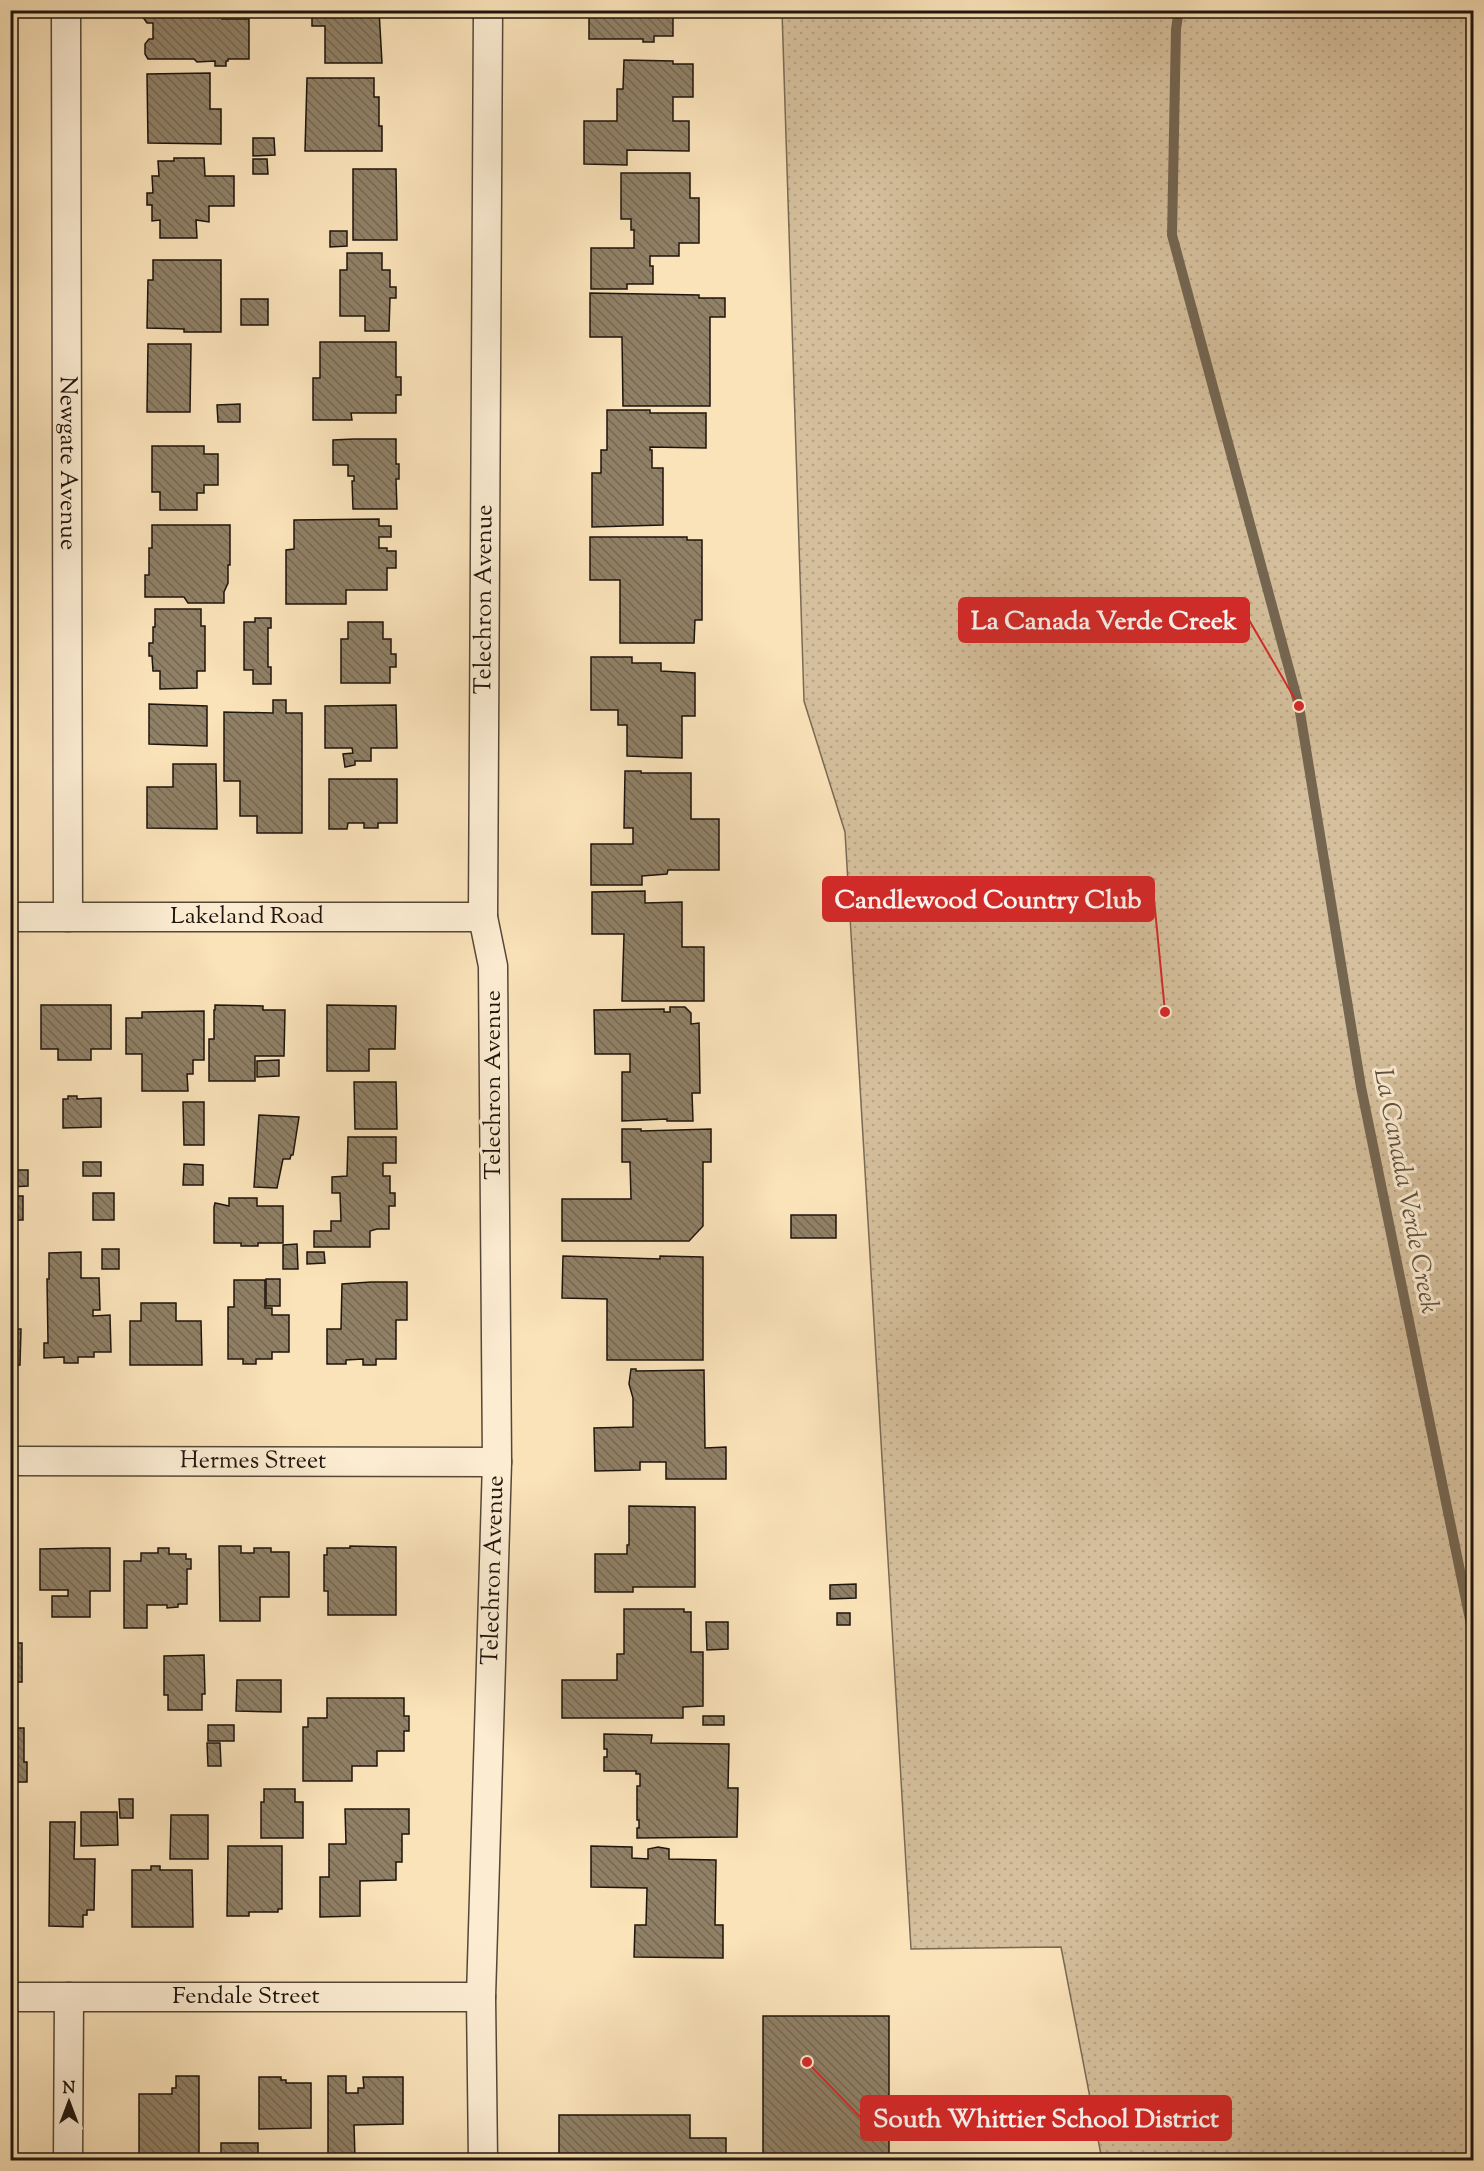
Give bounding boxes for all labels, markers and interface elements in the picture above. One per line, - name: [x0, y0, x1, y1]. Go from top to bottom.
- street label: Newgate Avenue: [50, 376, 84, 550]
- street label: Telechron Avenue: [467, 504, 502, 694]
- callout: La Canada Verde Creek: [959, 598, 1249, 642]
- text: La Canada Verde Creek: [971, 604, 1238, 641]
- callout: Candlewood Country Club: [823, 877, 1154, 921]
- text: Candlewood Country Club: [834, 883, 1142, 920]
- street label: Lakeland Road: [170, 900, 324, 934]
- street label: Telechron Avenue: [477, 990, 511, 1180]
- water label: La Canada Verde Creek: [1363, 1065, 1447, 1317]
- street label: Hermes Street: [180, 1444, 326, 1479]
- street label: Telechron Avenue: [474, 1475, 514, 1666]
- street label: Fendale Street: [172, 1980, 320, 2014]
- north arrow: [39, 2072, 99, 2132]
- text: N: [63, 2078, 76, 2101]
- callout: South Whittier School District: [861, 2096, 1231, 2140]
- text: South Whittier School District: [873, 2102, 1219, 2139]

